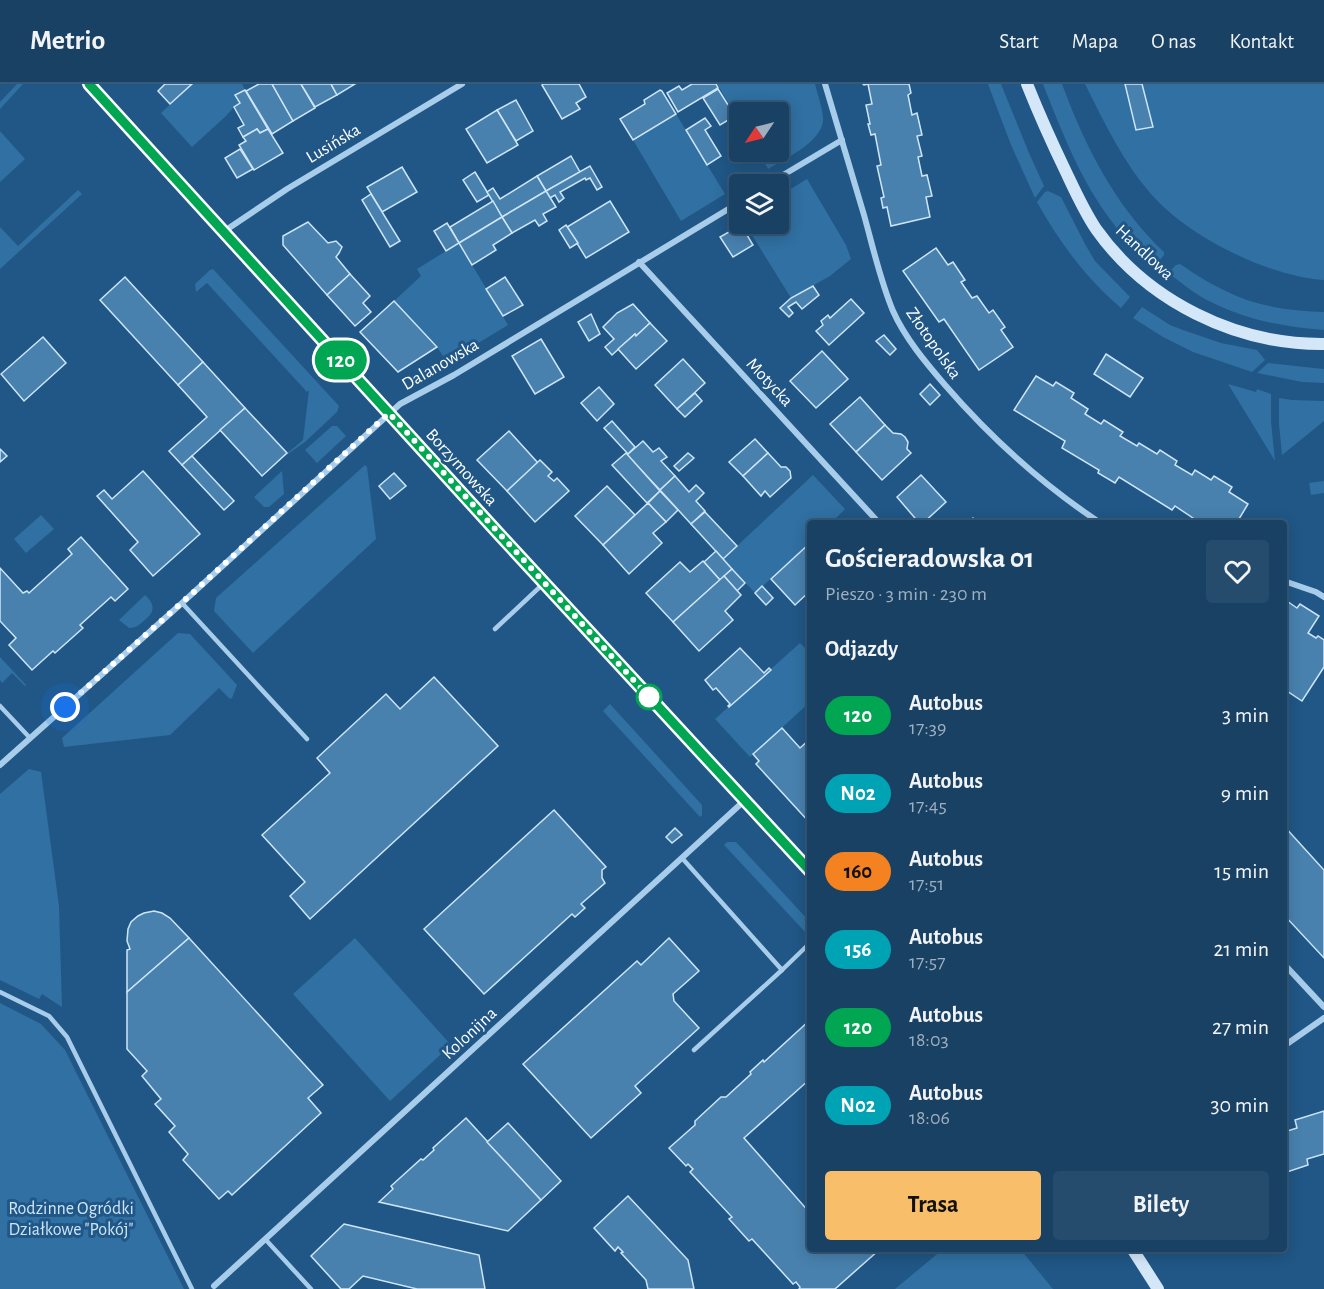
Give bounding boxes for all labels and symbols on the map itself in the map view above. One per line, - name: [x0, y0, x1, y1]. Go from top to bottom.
- north arrow: [729, 102, 789, 162]
- street label: Lusińska: [303, 121, 364, 167]
- street label: Handlowa: [1112, 222, 1177, 284]
- street label: Złotopolska: [902, 305, 964, 383]
- street label: Dalanowska: [399, 336, 482, 394]
- line badge: 120: [306, 340, 376, 380]
- street label: Motycka: [743, 355, 796, 410]
- street label: Borzymowska: [422, 426, 500, 510]
- unlabelled marker: [636, 684, 662, 710]
- your location: [50, 692, 80, 722]
- street label: Kolonijna: [439, 1004, 500, 1063]
- park label: Rodzinne Ogródki Działkowe "Pokój": [8, 1200, 134, 1239]

